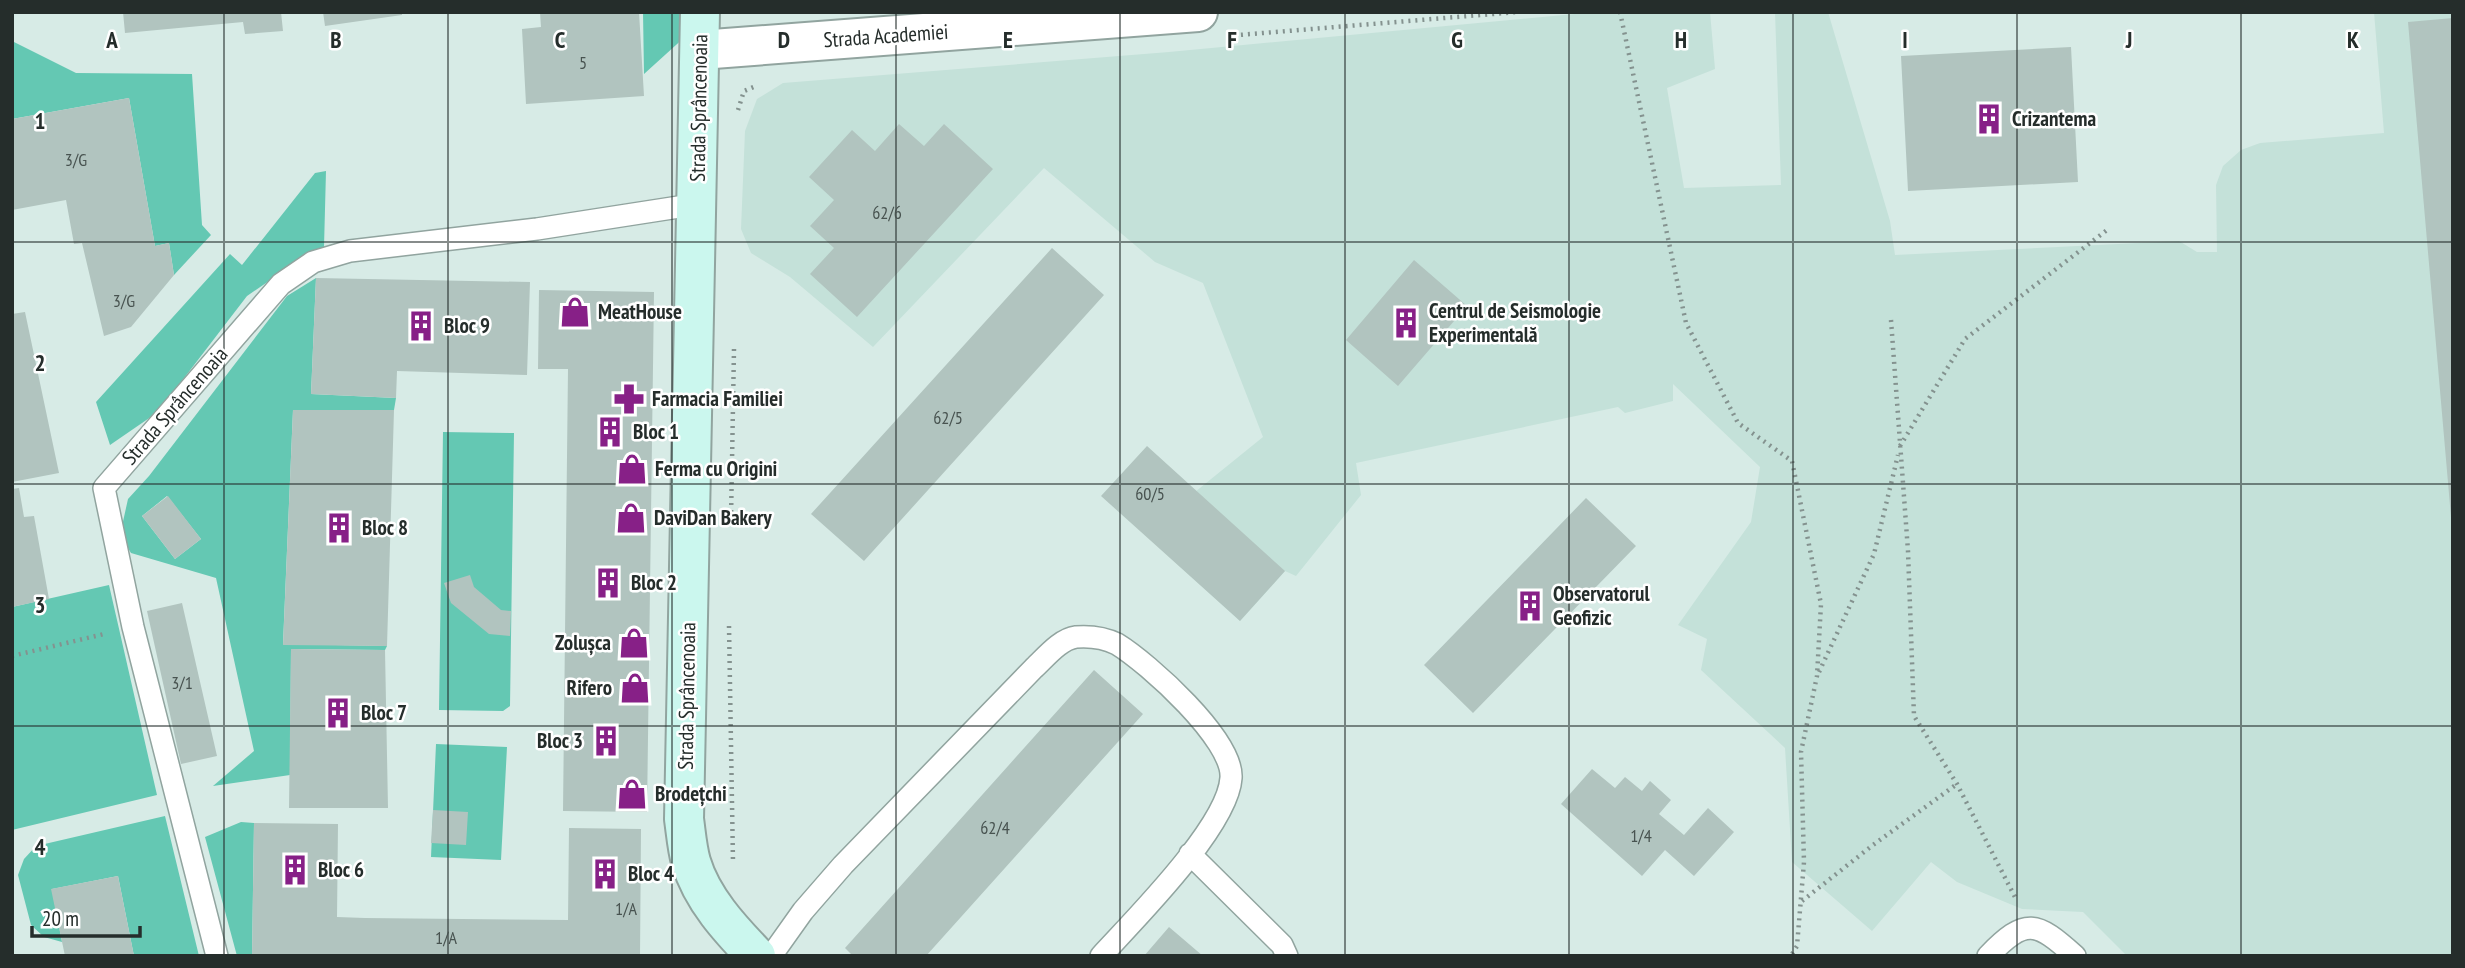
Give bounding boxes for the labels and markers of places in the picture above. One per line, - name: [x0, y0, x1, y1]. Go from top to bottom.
- building icon: Crizantema: [1972, 102, 2006, 136]
- place label: Crizantema: [2012, 105, 2096, 132]
- shop icon: MeatHouse: [558, 295, 592, 329]
- place label: Centrul de Seismologie Experimentală: [1429, 297, 1601, 348]
- place label: MeatHouse: [598, 298, 682, 325]
- building icon: Centrul de Seismologie Experimentală: [1389, 306, 1423, 340]
- building icon: Bloc 9: [404, 309, 438, 343]
- place label: Bloc 9: [444, 312, 490, 339]
- pharmacy icon: Farmacia Familiei: [612, 382, 646, 416]
- place label: Farmacia Familiei: [652, 385, 783, 412]
- building icon: Bloc 1: [593, 415, 627, 449]
- place label: Bloc 1: [633, 418, 679, 445]
- shop icon: Ferma cu Origini: [615, 452, 649, 486]
- place label: Ferma cu Origini: [655, 455, 777, 482]
- shop icon: DaviDan Bakery: [614, 501, 648, 535]
- place label: DaviDan Bakery: [654, 504, 772, 531]
- building icon: Bloc 8: [322, 511, 356, 545]
- place label: Bloc 8: [362, 514, 408, 541]
- building icon: Bloc 2: [591, 566, 625, 600]
- place label: Bloc 2: [631, 569, 677, 596]
- place label: Observatorul Geofizic: [1553, 580, 1650, 631]
- building icon: Observatorul Geofizic: [1513, 589, 1547, 623]
- shop icon: Zolușca: [617, 626, 651, 660]
- place label: Zolușca: [555, 629, 611, 656]
- shop icon: Rifero: [618, 671, 652, 705]
- place label: Rifero: [567, 674, 612, 701]
- building icon: Bloc 7: [321, 696, 355, 730]
- place label: Bloc 7: [361, 699, 407, 726]
- building icon: Bloc 3: [589, 724, 623, 758]
- place label: Bloc 3: [537, 727, 583, 754]
- shop icon: Brodețchi: [615, 777, 649, 811]
- place label: Brodețchi: [655, 780, 727, 807]
- building icon: Bloc 6: [278, 853, 312, 887]
- place label: Bloc 6: [318, 856, 364, 883]
- building icon: Bloc 4: [588, 857, 622, 891]
- place label: Bloc 4: [628, 860, 674, 887]

